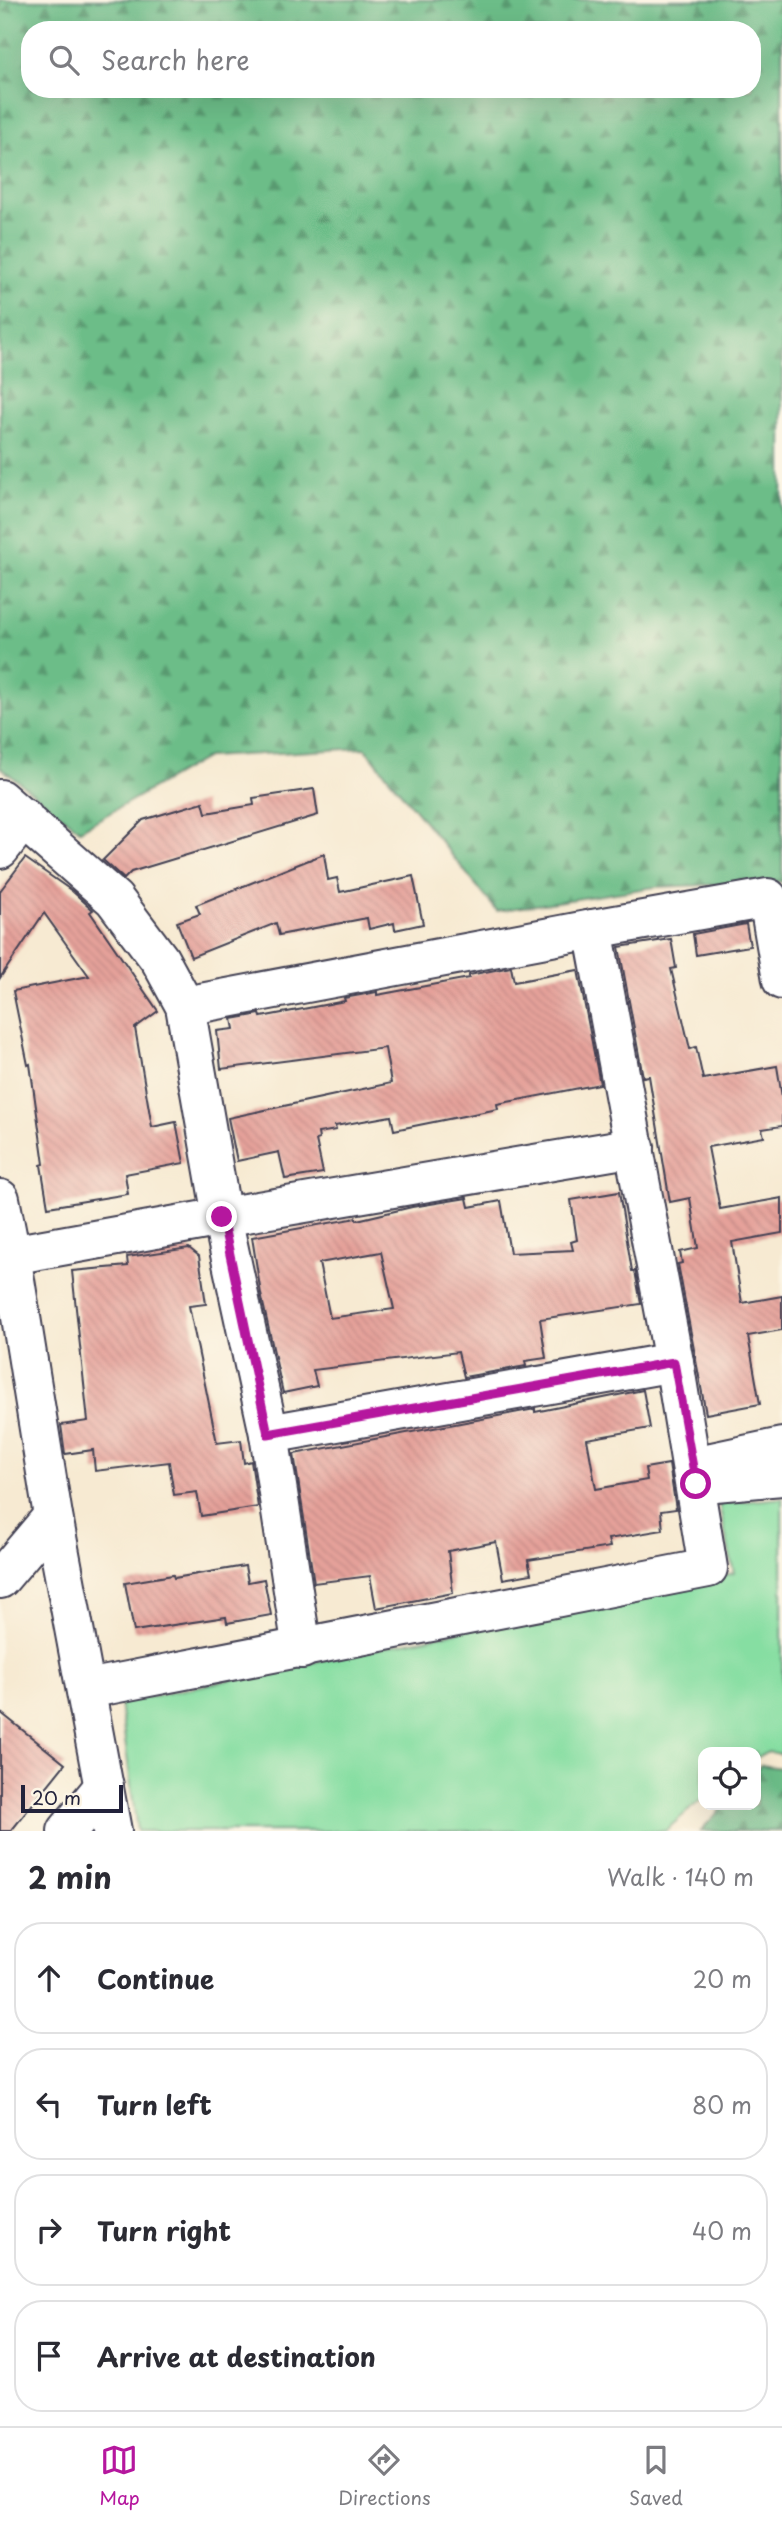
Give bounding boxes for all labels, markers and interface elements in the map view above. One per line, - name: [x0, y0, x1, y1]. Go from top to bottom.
- search box: [21, 21, 761, 98]
- text: Search here: [101, 40, 250, 79]
- icon: search: [45, 41, 83, 79]
- route end: [206, 1201, 237, 1232]
- route start: [680, 1468, 711, 1499]
- map controls: [698, 1747, 761, 1810]
- button: locate: [698, 1747, 761, 1810]
- scale bar: [21, 1782, 122, 1814]
- text: 20 m: [32, 1783, 81, 1811]
- text: 2 min: [28, 1854, 112, 1899]
- text: Walk · 140 m: [607, 1859, 754, 1894]
- icon: ahead: [30, 1959, 68, 1997]
- text: Continue: [97, 1959, 214, 1998]
- text: 20 m: [693, 1961, 752, 1996]
- icon: left: [30, 2085, 68, 2123]
- text: Turn left: [97, 2085, 212, 2124]
- text: 80 m: [692, 2087, 752, 2122]
- icon: right: [30, 2211, 68, 2249]
- text: Turn right: [97, 2211, 231, 2250]
- text: 40 m: [692, 2213, 752, 2248]
- icon: arrive: [30, 2337, 68, 2375]
- text: Arrive at destination: [97, 2337, 376, 2376]
- tab: Map: [99, 2441, 140, 2511]
- tab: Directions: [338, 2441, 431, 2511]
- tab: Saved: [629, 2441, 683, 2511]

